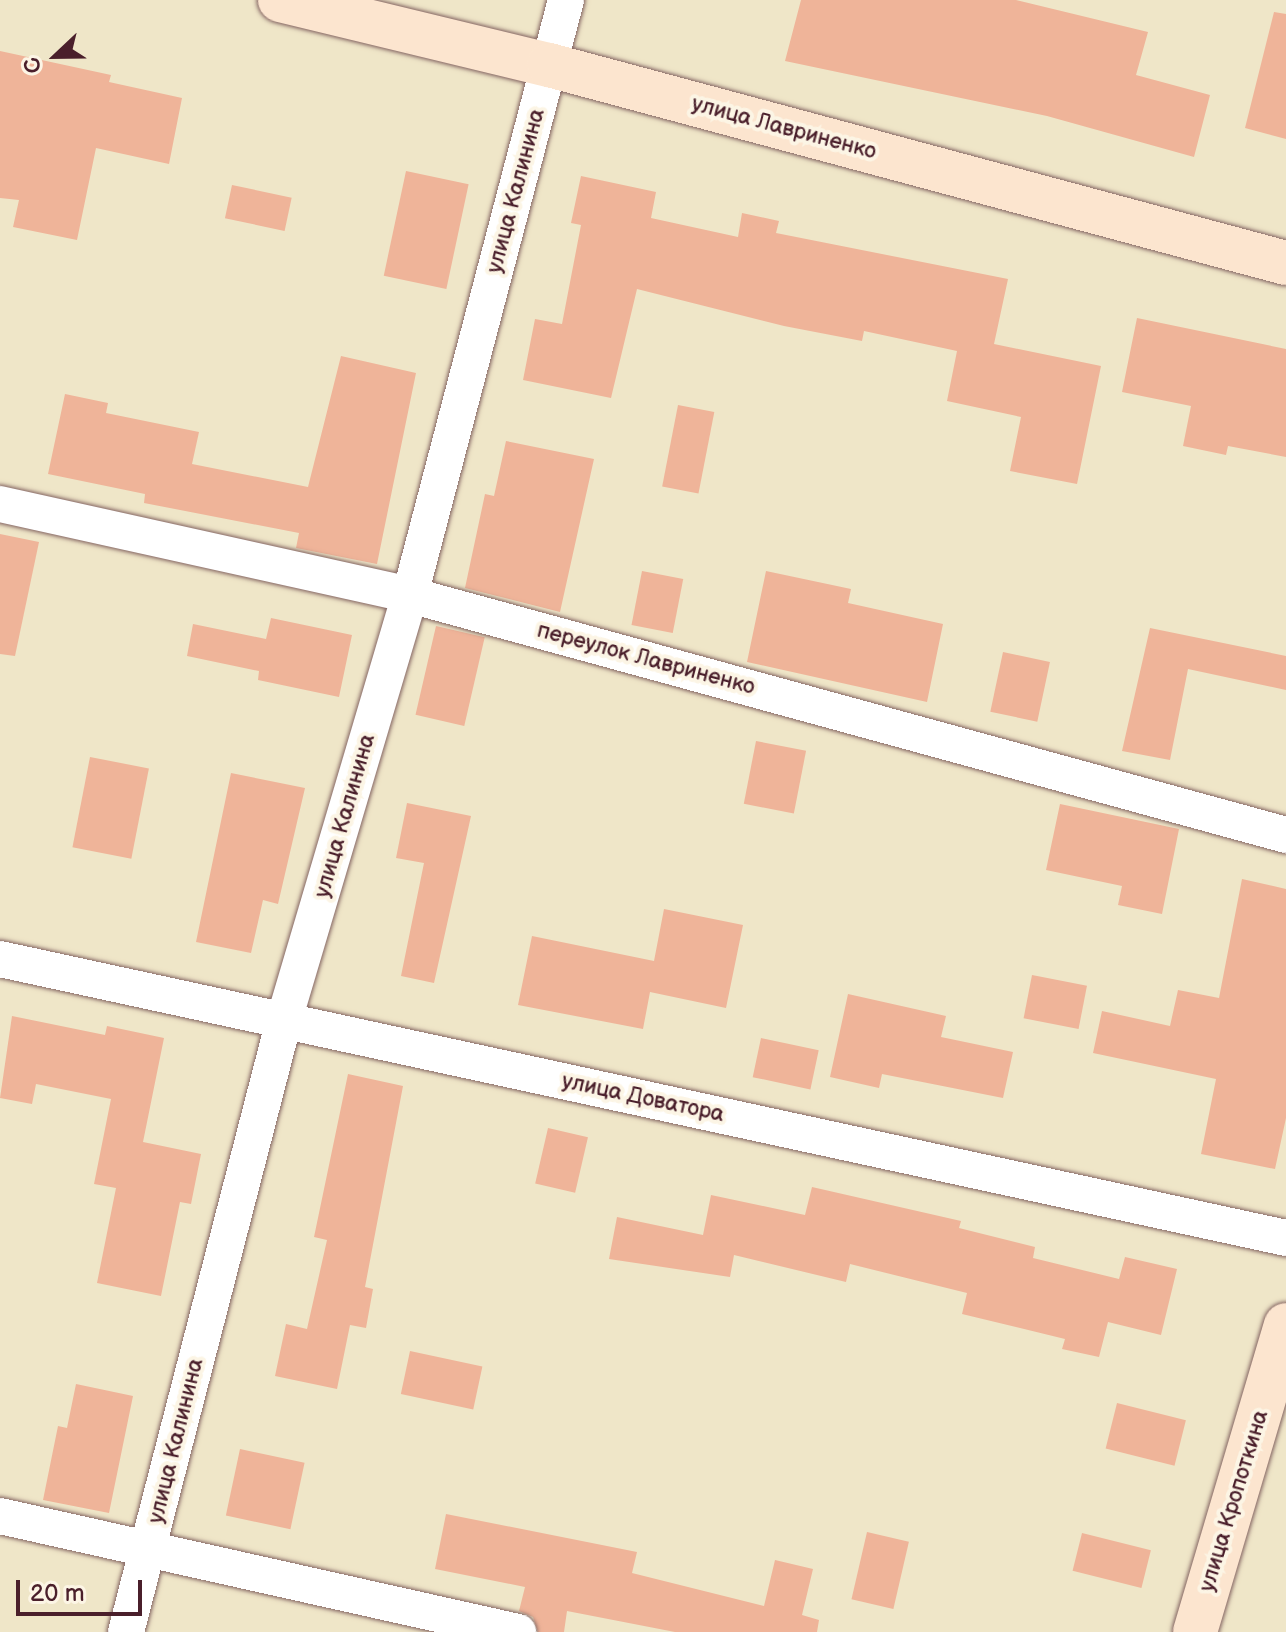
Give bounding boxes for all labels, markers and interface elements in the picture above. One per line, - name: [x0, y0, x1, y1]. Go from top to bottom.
- north arrow: [16, 16, 96, 96]
- text: С: [18, 53, 49, 77]
- street label: улица Лавриненко: [689, 91, 879, 165]
- street label: улица Калинина: [481, 106, 551, 276]
- street label: переулок Лавриненко: [534, 617, 758, 701]
- street label: улица Калинина: [309, 731, 381, 901]
- street label: улица Доватора: [560, 1068, 726, 1128]
- street label: улица Калинина: [143, 1356, 209, 1526]
- street label: улица Кропоткина: [1194, 1407, 1274, 1595]
- scale bar: [20, 1564, 146, 1614]
- text: 20 m: [30, 1579, 85, 1608]

